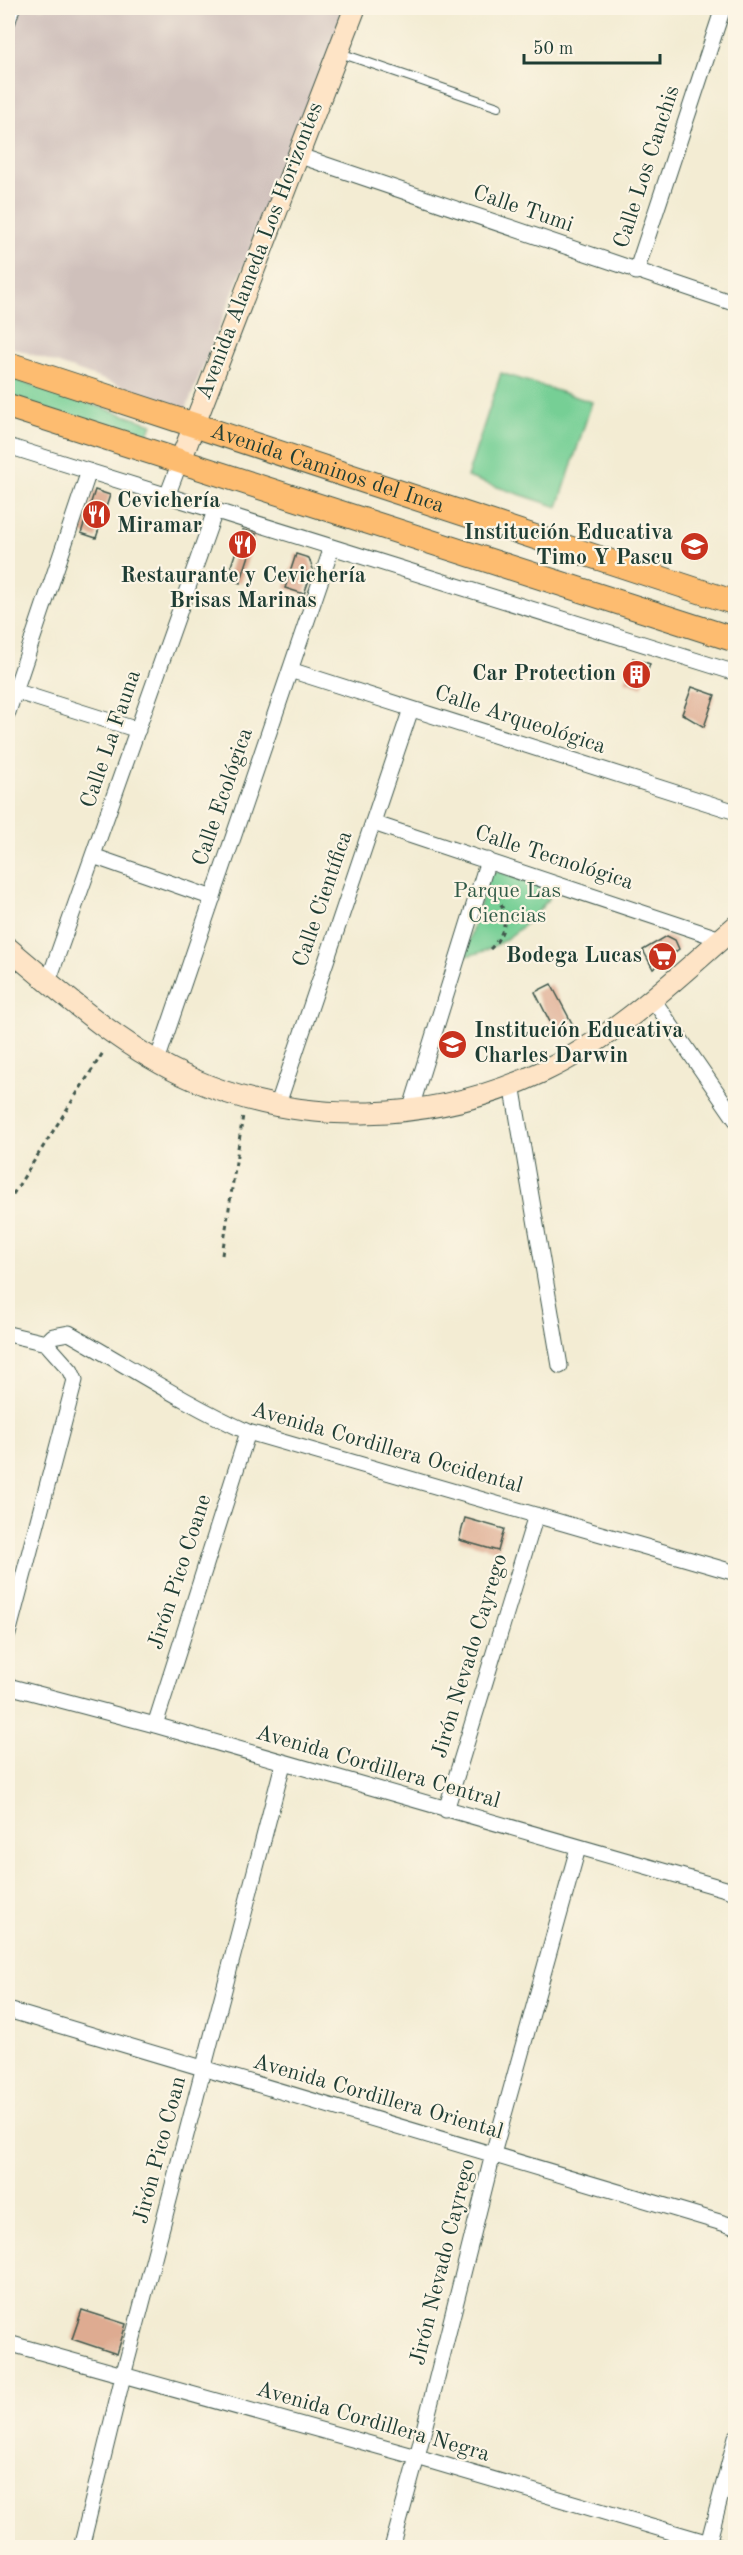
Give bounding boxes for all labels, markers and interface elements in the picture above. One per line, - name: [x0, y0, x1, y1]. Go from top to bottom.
- scale bar: [524, 27, 660, 65]
- text: 50 m: [533, 40, 573, 58]
- street label: Calle Los Canchis: [610, 83, 684, 251]
- street label: Avenida Alameda Los Horizontes: [193, 99, 327, 403]
- street label: Calle Tumi: [470, 182, 576, 236]
- street label: Avenida Caminos del Inca: [207, 420, 447, 517]
- place label: Cevichería Miramar: [117, 490, 220, 537]
- restaurant icon: Cevichería Miramar: [80, 498, 112, 530]
- place label: Institución Educativa Timo Y Pascu: [464, 522, 673, 569]
- restaurant icon: Restaurante y Cevichería Brisas Marinas: [227, 528, 259, 560]
- school or university icon: Institución Educativa Timo Y Pascu: [678, 530, 710, 562]
- place label: Restaurante y Cevichería Brisas Marinas: [120, 565, 366, 612]
- building icon: Car Protection: [621, 658, 653, 690]
- place label: Car Protection: [472, 663, 616, 685]
- street label: Calle La Fauna: [77, 667, 145, 811]
- street label: Calle Arqueológica: [432, 682, 608, 758]
- street label: Calle Ecológica: [189, 725, 257, 869]
- street label: Calle Tecnológica: [472, 822, 636, 894]
- street label: Calle Científica: [289, 828, 357, 970]
- park label: Parque Las Ciencias: [453, 880, 561, 927]
- supermarket icon: Bodega Lucas: [647, 940, 679, 972]
- place label: Bodega Lucas: [506, 945, 642, 967]
- place label: Institución Educativa Charles Darwin: [474, 1020, 683, 1067]
- school or university icon: Institución Educativa Charles Darwin: [437, 1028, 469, 1060]
- street label: Avenida Cordillera Occidental: [249, 1399, 525, 1497]
- street label: Jirón Pico Coane: [145, 1492, 215, 1652]
- street label: Jirón Nevado Cayrego: [428, 1551, 512, 1761]
- street label: Avenida Cordillera Central: [253, 1722, 503, 1812]
- street label: Avenida Cordillera Oriental: [250, 2051, 506, 2143]
- street label: Jirón Pico Coan: [130, 2074, 190, 2226]
- street label: Jirón Nevado Cayrego: [407, 2156, 479, 2368]
- street label: Avenida Cordillera Negra: [254, 2378, 492, 2466]

